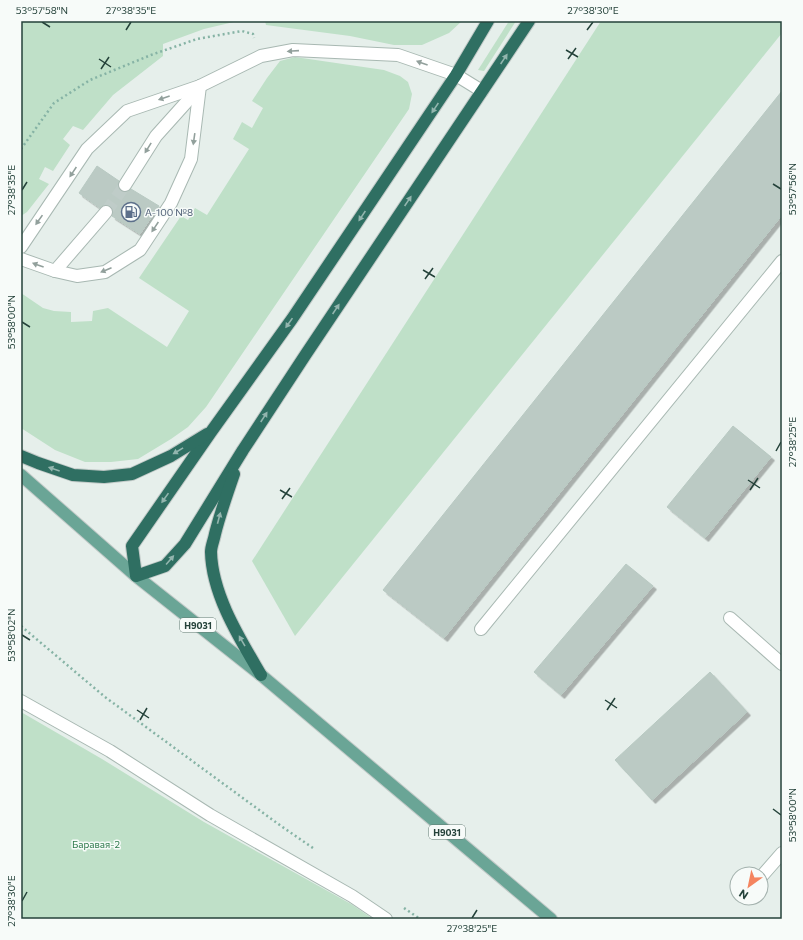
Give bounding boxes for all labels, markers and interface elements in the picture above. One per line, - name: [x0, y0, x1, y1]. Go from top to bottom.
- text: 53°57'58"N: [16, 4, 68, 16]
- text: 27°38'35"E: [106, 4, 156, 16]
- text: 27°38'30"E: [567, 4, 619, 16]
- one-way arrow: [287, 47, 299, 54]
- one-way arrow: [500, 54, 508, 64]
- one-way arrow: [415, 60, 427, 66]
- one-way arrow: [157, 96, 169, 102]
- one-way arrow: [431, 103, 439, 113]
- one-way arrow: [190, 133, 197, 145]
- one-way arrow: [144, 143, 152, 153]
- text: 53°57'56"N: [786, 163, 798, 215]
- text: 27°38'35"E: [5, 165, 17, 215]
- one-way arrow: [69, 166, 76, 177]
- one-way arrow: [405, 195, 412, 207]
- fuel station icon: A-100 №8: [120, 201, 142, 223]
- place label: A-100 №8: [145, 206, 193, 218]
- one-way arrow: [358, 210, 366, 221]
- one-way arrow: [35, 215, 43, 226]
- one-way arrow: [151, 222, 159, 232]
- one-way arrow: [31, 262, 43, 268]
- one-way arrow: [100, 266, 112, 273]
- text: 53°58'00"N: [5, 295, 17, 349]
- one-way arrow: [332, 304, 340, 314]
- one-way arrow: [285, 318, 293, 329]
- one-way arrow: [260, 412, 268, 422]
- text: 27°38'25"E: [786, 417, 798, 467]
- one-way arrow: [172, 448, 184, 455]
- one-way arrow: [48, 466, 60, 472]
- one-way arrow: [161, 493, 169, 503]
- one-way arrow: [216, 512, 222, 524]
- one-way arrow: [166, 555, 175, 566]
- text: 53°58'02"N: [5, 608, 17, 662]
- road number: Н9031: [180, 618, 216, 632]
- one-way arrow: [238, 635, 245, 647]
- text: 53°58'00"N: [786, 788, 798, 842]
- road number: Н9031: [429, 825, 465, 839]
- park label: Баравая-2: [72, 838, 120, 850]
- north arrow: [729, 866, 769, 906]
- text: 27°38'30"E: [5, 875, 17, 927]
- text: N: [736, 887, 750, 903]
- text: 27°38'25"E: [447, 922, 497, 934]

